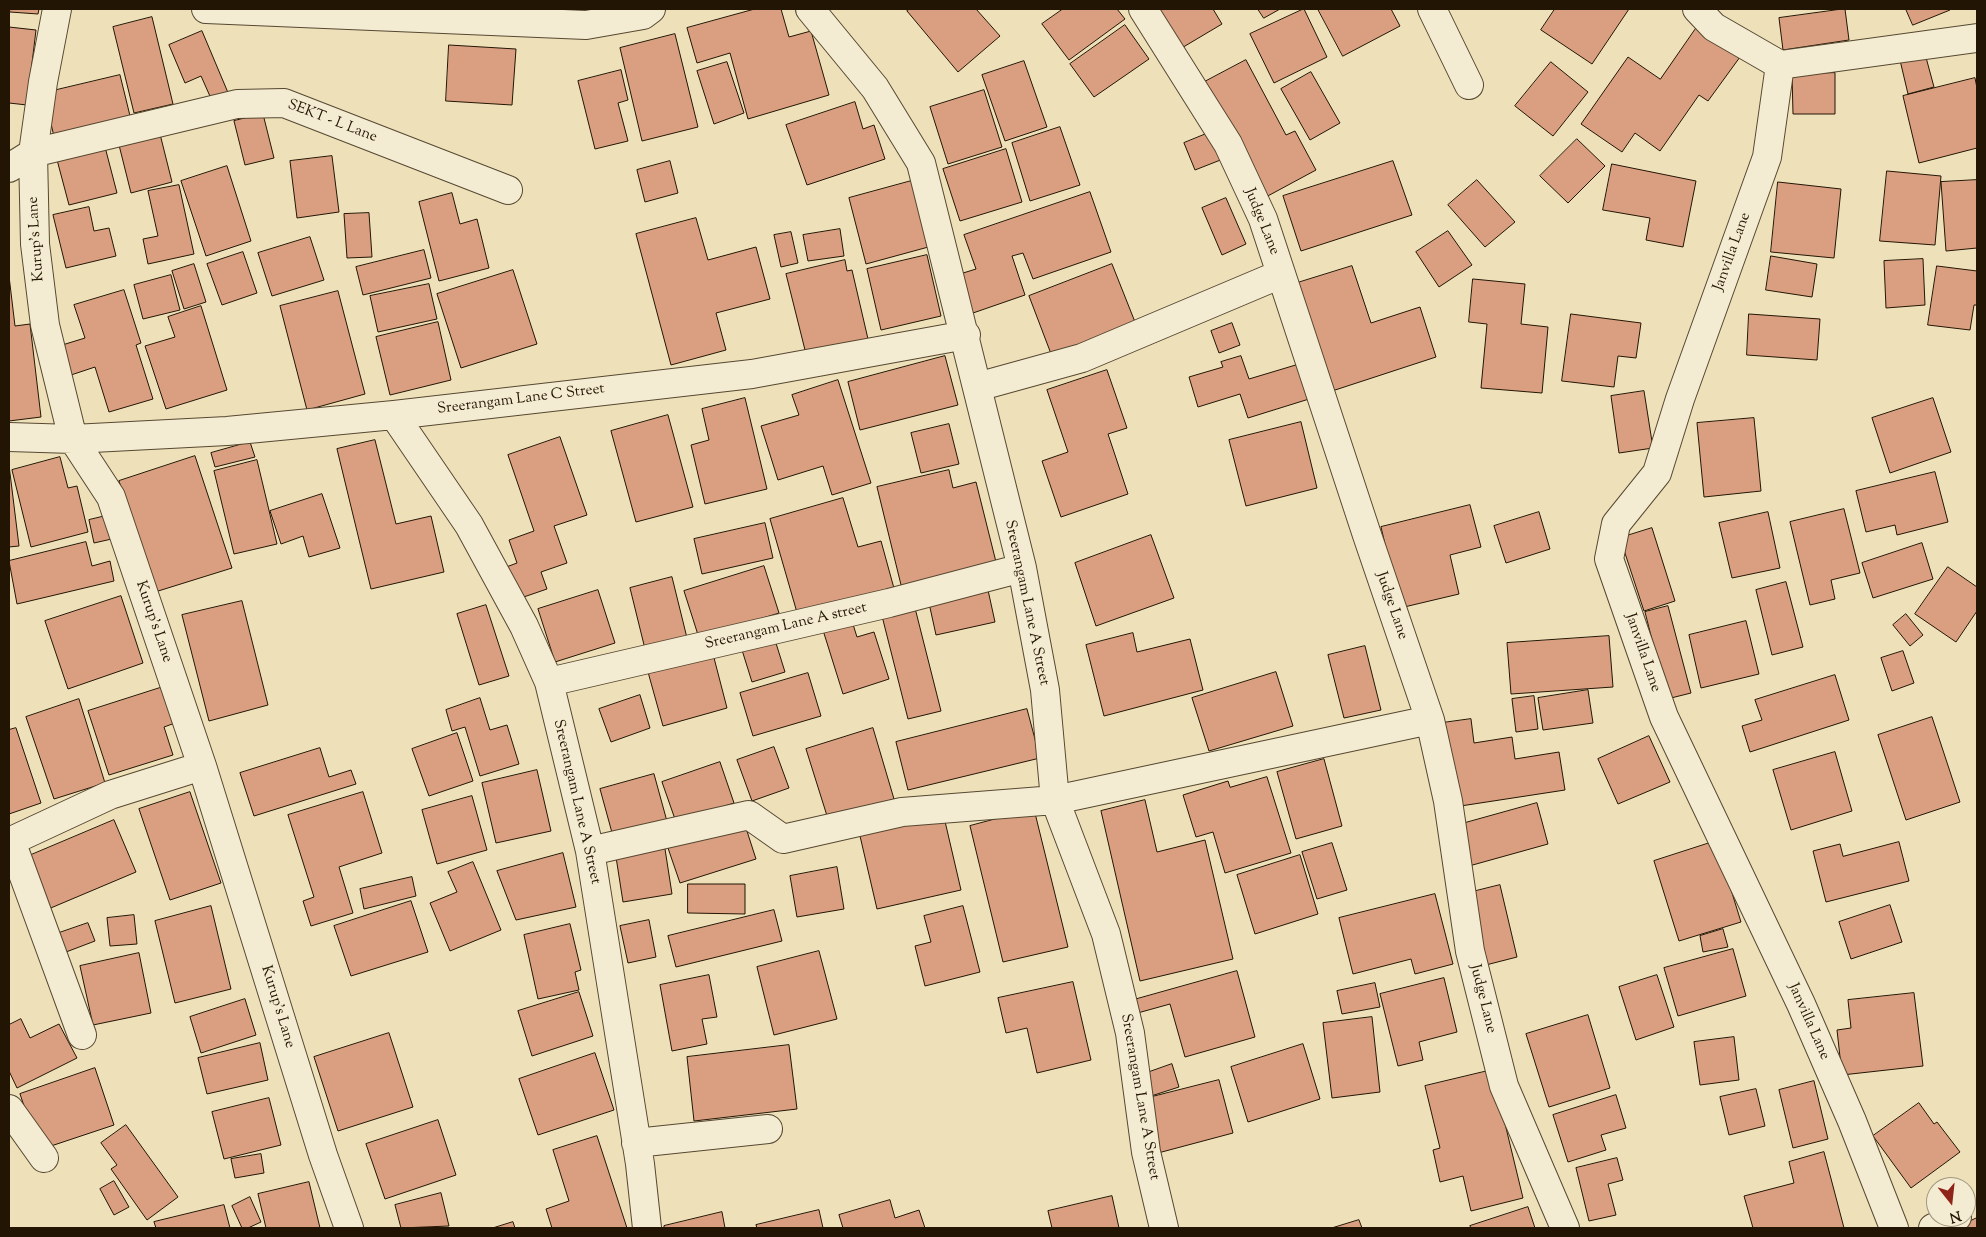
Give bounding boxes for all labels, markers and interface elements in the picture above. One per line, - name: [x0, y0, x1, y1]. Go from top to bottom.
- street label: SEKT - L Lane: [285, 97, 379, 147]
- street label: Judge Lane: [1239, 186, 1283, 258]
- street label: Kurup's Lane: [25, 196, 49, 282]
- street label: Janvilla Lane: [1711, 210, 1755, 294]
- street label: Sreerangam Lane C Street: [436, 381, 606, 419]
- street label: Sreerangam Lane A Street: [1000, 519, 1052, 687]
- street label: Judge Lane: [1371, 570, 1411, 642]
- street label: Kurup's Lane: [131, 579, 175, 665]
- street label: Sreerangam Lane A street: [703, 600, 869, 654]
- street label: Janvilla Lane: [1620, 611, 1664, 695]
- street label: Sreerangam Lane A Street: [548, 718, 604, 886]
- street label: Judge Lane: [1465, 963, 1499, 1035]
- street label: Kurup's Lane: [256, 964, 298, 1050]
- street label: Janvilla Lane: [1783, 981, 1833, 1063]
- street label: Sreerangam Lane A Street: [1115, 1012, 1163, 1182]
- north arrow: [1926, 1177, 1976, 1227]
- text: N: [1947, 1204, 1963, 1227]

